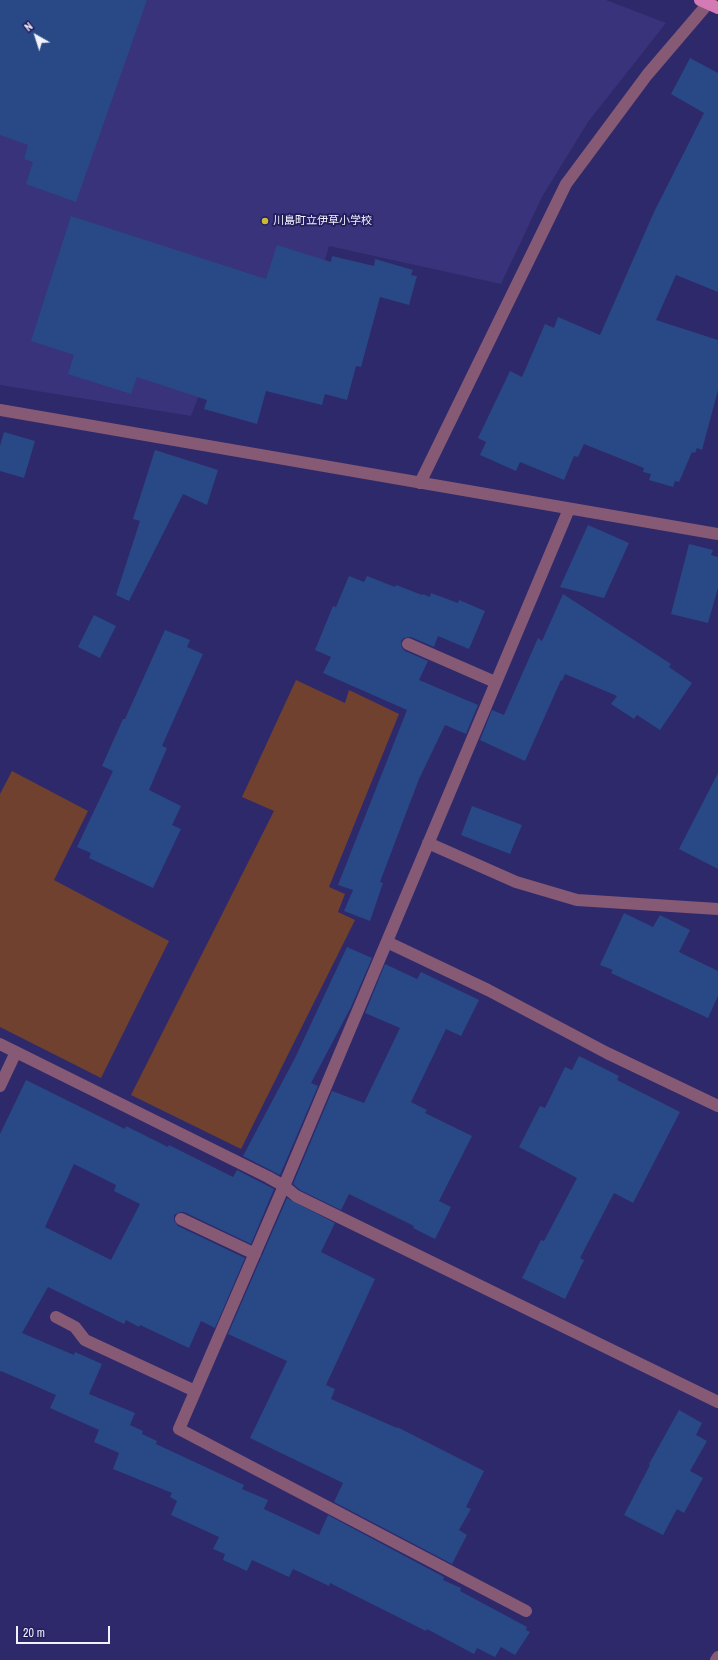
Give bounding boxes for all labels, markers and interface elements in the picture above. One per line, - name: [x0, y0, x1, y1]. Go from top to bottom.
- north arrow: [16, 16, 56, 56]
- text: N: [22, 19, 35, 34]
- place label: 川島町立伊草小学校: [273, 214, 372, 228]
- marker: 川島町立伊草小学校: [260, 216, 270, 226]
- scale bar: [18, 1618, 112, 1644]
- text: 20 m: [23, 1625, 45, 1641]

